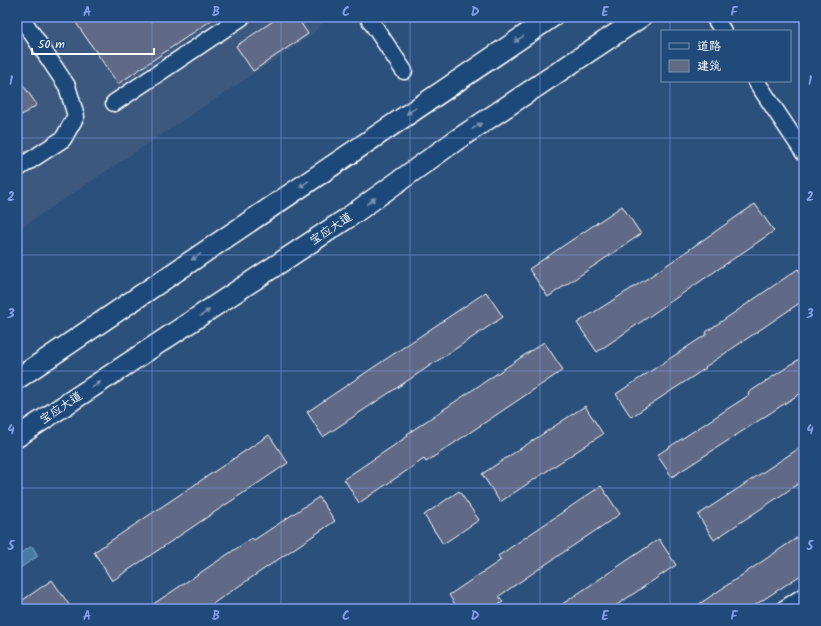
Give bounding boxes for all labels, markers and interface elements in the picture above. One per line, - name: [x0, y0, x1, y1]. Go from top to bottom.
- text: A: [83, 2, 91, 23]
- text: B: [212, 2, 220, 23]
- text: C: [342, 2, 350, 23]
- text: D: [471, 2, 480, 23]
- text: E: [601, 2, 609, 23]
- text: F: [730, 2, 738, 23]
- scale bar: [32, 30, 154, 56]
- legend: [661, 30, 791, 82]
- text: 50 m: [38, 35, 65, 54]
- one-way arrow: [514, 35, 524, 43]
- text: 道路: [697, 37, 721, 56]
- text: 建筑: [697, 57, 721, 76]
- text: 1: [9, 71, 13, 92]
- text: 1: [808, 71, 812, 92]
- one-way arrow: [406, 107, 417, 115]
- one-way arrow: [472, 122, 482, 130]
- one-way arrow: [298, 180, 309, 188]
- text: 2: [7, 187, 15, 208]
- text: 2: [806, 187, 814, 208]
- one-way arrow: [365, 197, 376, 205]
- street label: 宝应大道: [306, 208, 356, 250]
- one-way arrow: [191, 253, 201, 261]
- text: 3: [6, 304, 15, 325]
- text: 3: [805, 304, 814, 325]
- one-way arrow: [199, 309, 210, 317]
- one-way arrow: [90, 381, 102, 388]
- street label: 宝应大道: [36, 387, 86, 429]
- text: 4: [7, 420, 15, 441]
- text: 4: [806, 420, 814, 441]
- text: 5: [7, 536, 16, 557]
- text: 5: [806, 536, 815, 557]
- text: A: [83, 606, 91, 626]
- text: B: [212, 606, 220, 626]
- text: C: [342, 606, 350, 626]
- text: D: [471, 606, 480, 626]
- text: E: [601, 606, 609, 626]
- text: F: [730, 606, 738, 626]

